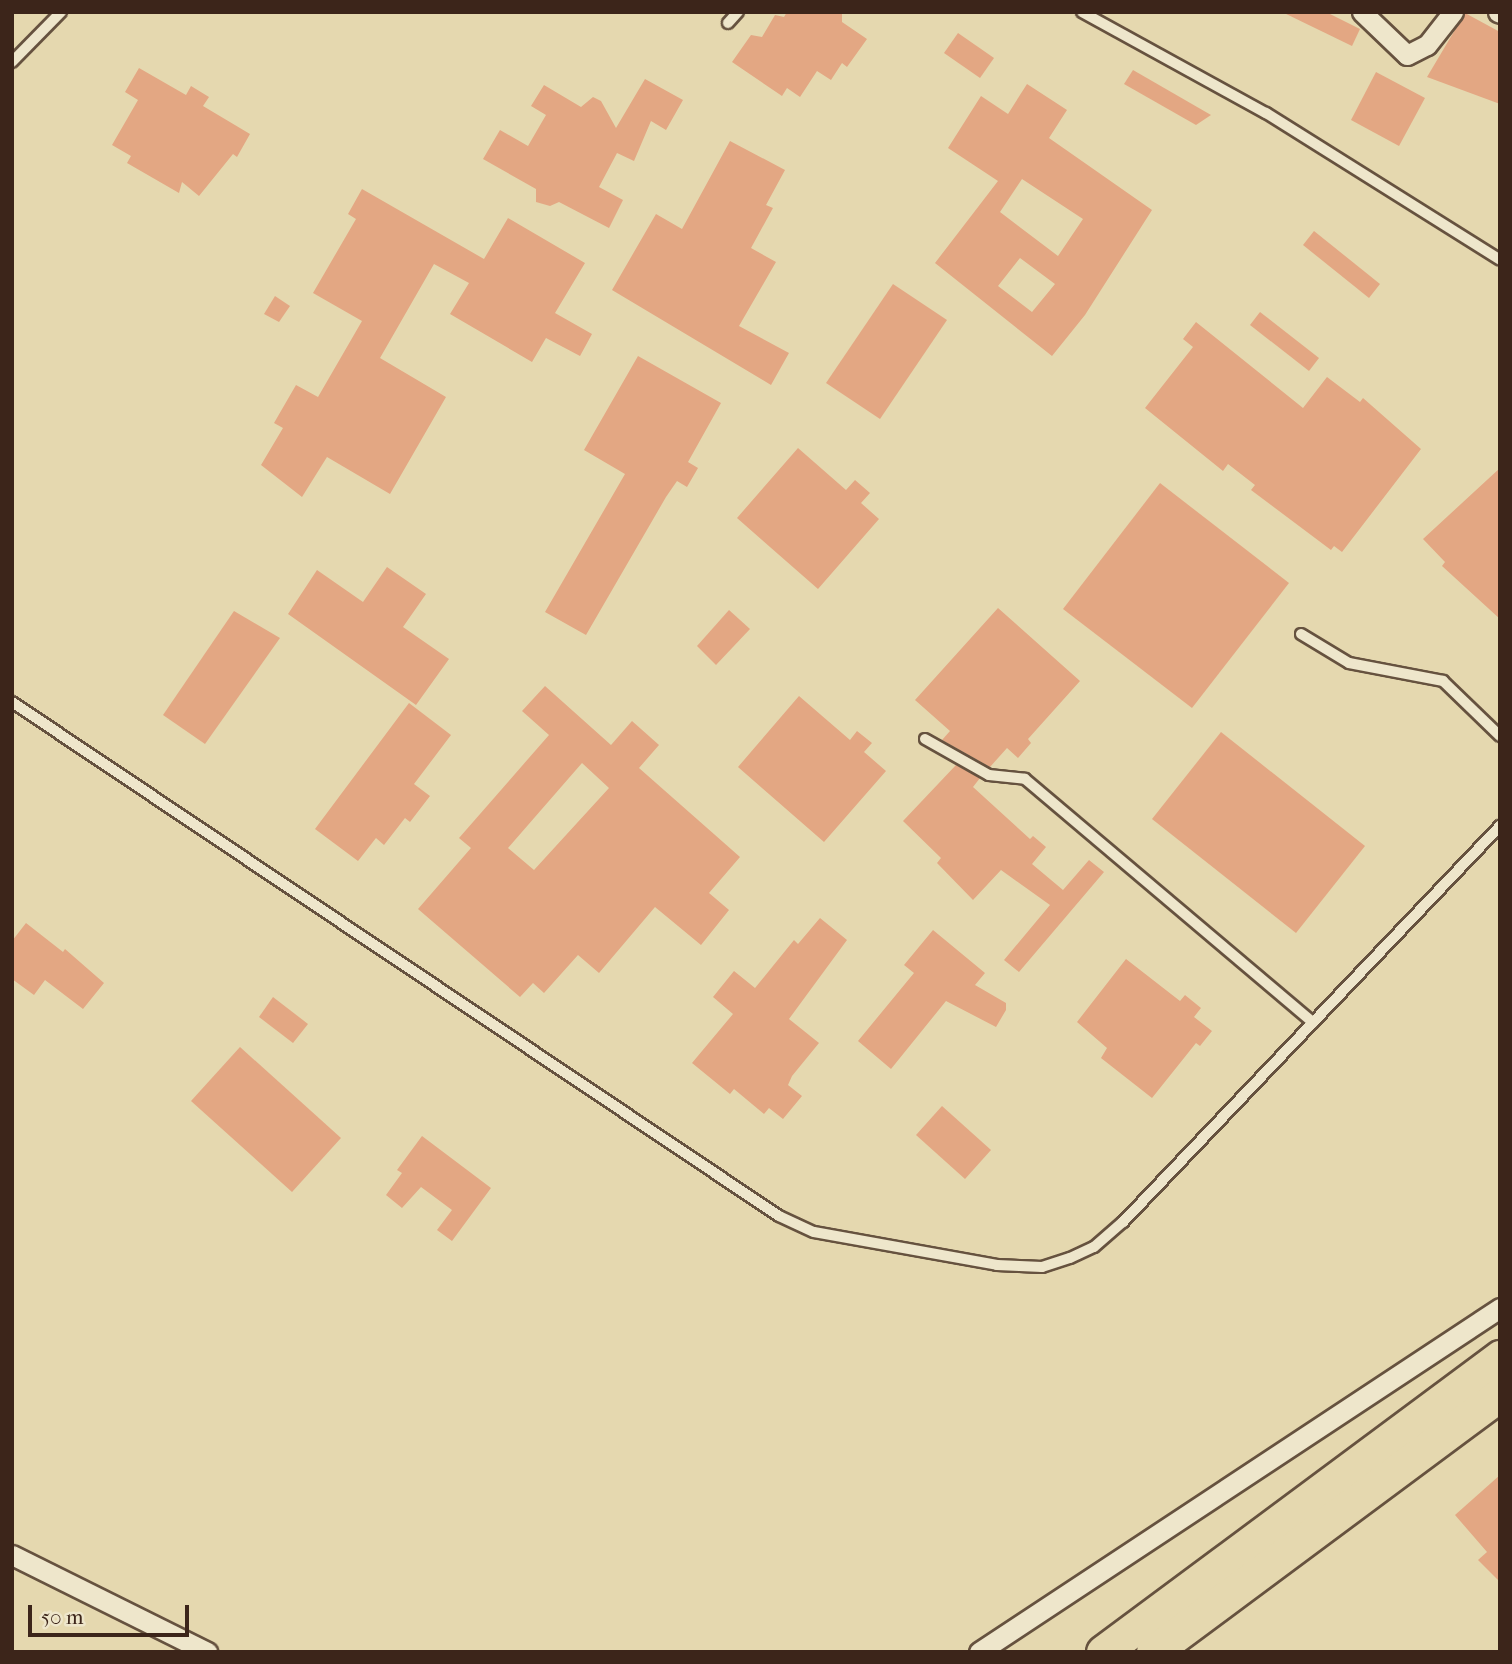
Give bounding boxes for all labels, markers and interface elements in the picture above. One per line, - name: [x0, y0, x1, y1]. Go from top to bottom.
- scale bar: [32, 1590, 192, 1634]
- text: 50 m: [41, 1605, 84, 1629]

